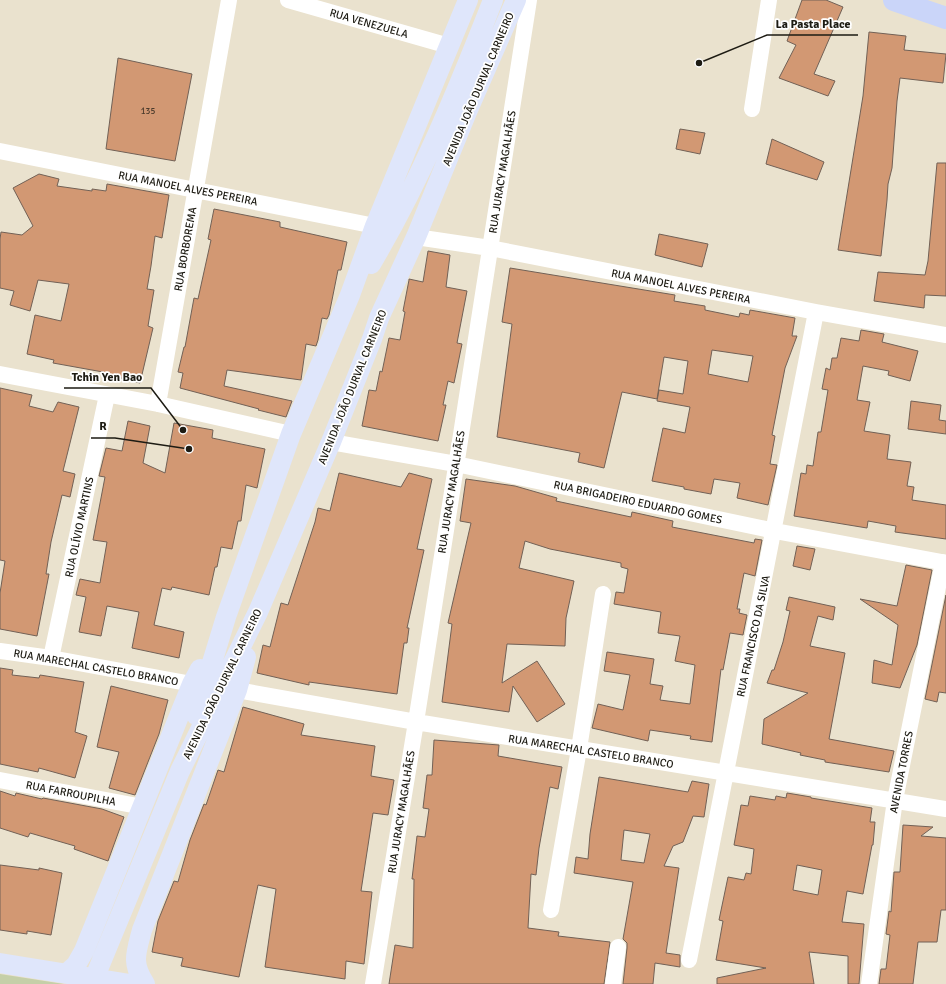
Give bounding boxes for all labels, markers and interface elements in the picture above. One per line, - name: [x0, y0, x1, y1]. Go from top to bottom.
- street label: RUA VENEZUELA: [328, 6, 410, 41]
- street label: AVENIDA JOÃO DURVAL CARNEIRO: [440, 10, 517, 168]
- callout: La Pasta Place: [767, 11, 858, 35]
- text: La Pasta Place: [775, 17, 851, 32]
- house number: 135: [141, 106, 155, 117]
- street label: RUA JURACY MAGALHÃES: [486, 110, 519, 234]
- street label: RUA MANOEL ALVES PEREIRA: [117, 169, 259, 208]
- street label: RUA BORBOREMA: [172, 206, 199, 292]
- street label: RUA MANOEL ALVES PEREIRA: [610, 267, 752, 306]
- street label: AVENIDA JOÃO DURVAL CARNEIRO: [315, 308, 390, 466]
- callout: Tchin Yen Bao: [64, 364, 151, 388]
- text: Tchin Yen Bao: [72, 370, 142, 385]
- callout: R: [91, 414, 115, 438]
- text: R: [99, 419, 107, 434]
- street label: RUA JURACY MAGALHÃES: [435, 430, 468, 554]
- street label: RUA OLÍVIO MARTINS: [62, 475, 96, 579]
- street label: RUA BRIGADEIRO EDUARDO GOMES: [552, 478, 723, 527]
- street label: RUA FRANCISCO DA SILVA: [734, 574, 773, 698]
- street label: AVENIDA JOÃO DURVAL CARNEIRO: [180, 607, 265, 762]
- street label: RUA MARECHAL CASTELO BRANCO: [12, 647, 179, 688]
- street label: AVENIDA TORRES: [887, 730, 916, 814]
- street label: RUA MARECHAL CASTELO BRANCO: [507, 732, 674, 771]
- street label: RUA JURACY MAGALHÃES: [385, 750, 418, 874]
- street label: RUA FARROUPILHA: [25, 778, 117, 809]

